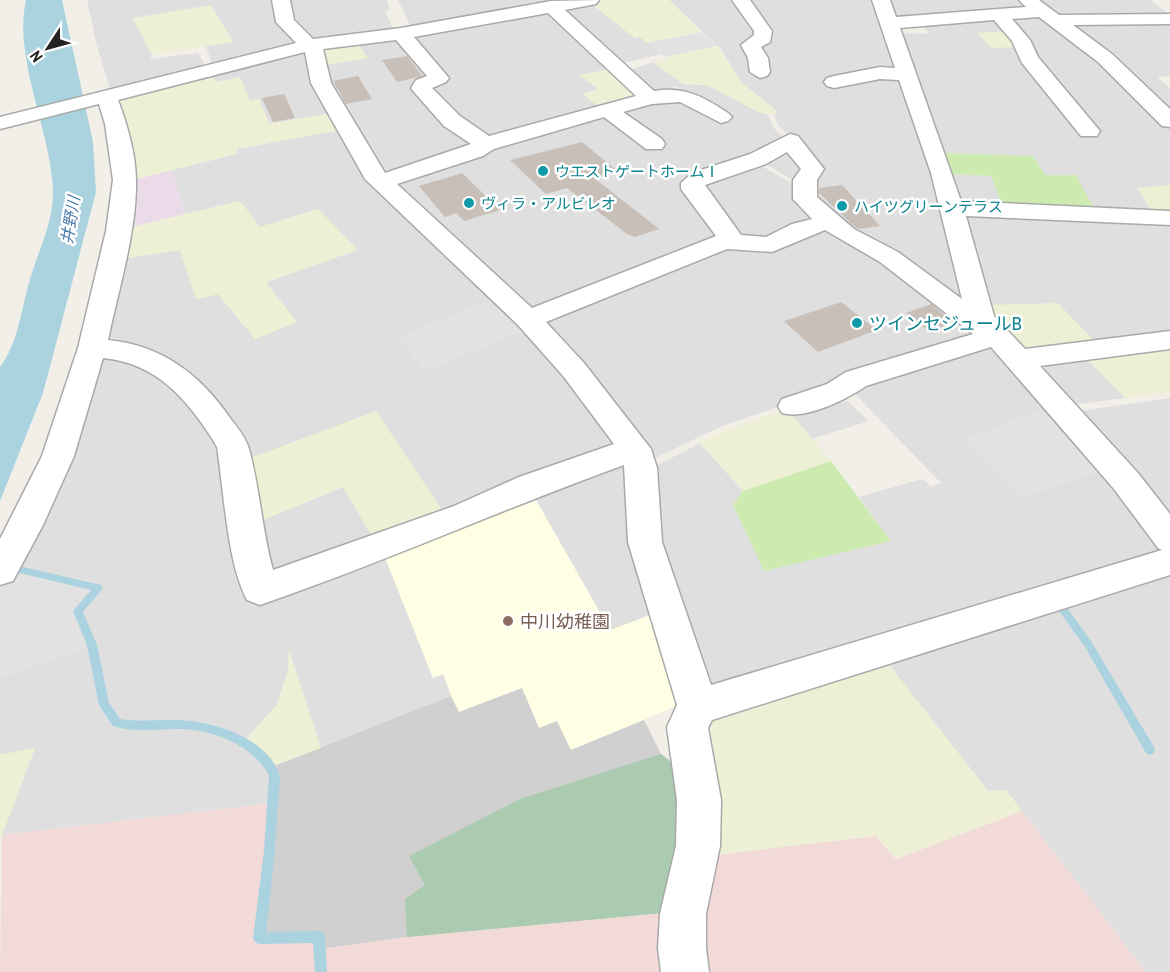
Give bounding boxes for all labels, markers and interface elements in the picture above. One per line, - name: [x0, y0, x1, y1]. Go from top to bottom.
- north arrow: [18, 18, 78, 78]
- text: N: [24, 47, 48, 67]
- place label: ウエストゲートホームⅠ: [555, 161, 720, 182]
- marker: ウエストゲートホームⅠ: [536, 164, 550, 178]
- water label: 井野川: [55, 193, 85, 245]
- place label: ヴィラ・アルビレオ: [481, 193, 616, 214]
- marker: ヴィラ・アルビレオ: [462, 196, 476, 210]
- place label: ハイツグリーンテラス: [854, 196, 1003, 217]
- marker: ハイツグリーンテラス: [835, 199, 849, 213]
- place label: ツインセジュールB: [869, 311, 1022, 336]
- marker: ツインセジュールB: [850, 316, 864, 330]
- place label: 中川幼稚園: [520, 609, 610, 634]
- marker: 中川幼稚園: [501, 614, 515, 628]

